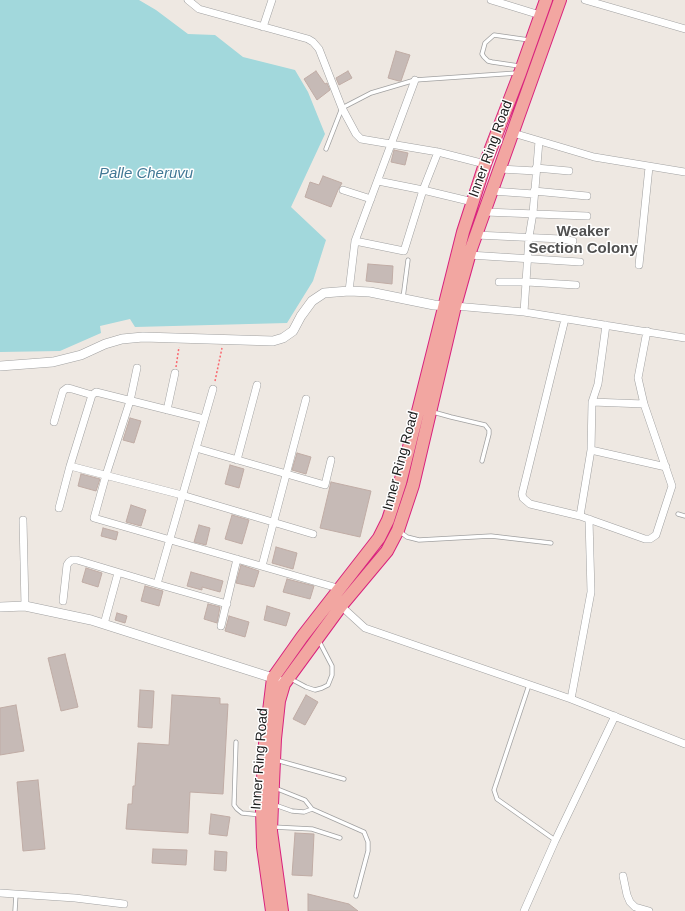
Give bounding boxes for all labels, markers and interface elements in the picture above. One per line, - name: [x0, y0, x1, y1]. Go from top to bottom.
- street label: Inner Ring Road: [466, 98, 516, 200]
- water label: Palle Cheruvu: [99, 165, 193, 183]
- district label: Weaker Section Colony: [528, 223, 638, 258]
- street label: Inner Ring Road: [380, 410, 422, 512]
- street label: Inner Ring Road: [248, 708, 272, 810]

